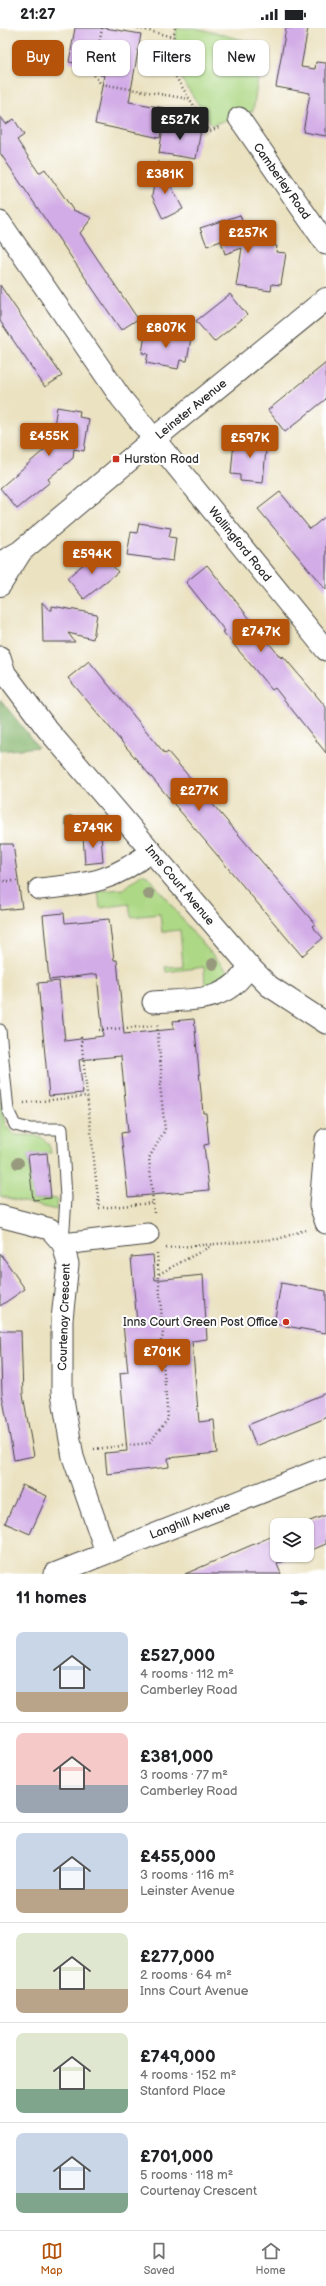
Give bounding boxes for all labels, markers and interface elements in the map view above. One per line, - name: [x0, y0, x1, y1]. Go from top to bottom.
- text: 21:27: [20, 5, 55, 24]
- chip: Buy: [12, 40, 64, 76]
- chip: Rent: [72, 40, 130, 76]
- chip: Filters: [138, 40, 205, 76]
- chip: New: [213, 40, 269, 76]
- pin: £527K: [152, 107, 208, 141]
- text: £527K: [160, 112, 200, 128]
- street label: Camberley Road: [250, 140, 314, 223]
- pin: £381K: [137, 161, 193, 195]
- text: £381K: [146, 166, 184, 182]
- pin: £257K: [220, 220, 276, 254]
- text: £257K: [228, 225, 268, 241]
- pin: £807K: [138, 315, 194, 349]
- text: £807K: [146, 320, 186, 336]
- street label: Leinster Avenue: [153, 376, 230, 443]
- pin: £455K: [21, 423, 77, 457]
- pin: £597K: [222, 425, 278, 459]
- text: £455K: [29, 428, 69, 444]
- text: £597K: [230, 430, 270, 446]
- place label: Hurston Road: [124, 452, 199, 467]
- marker: Hurston Road: [111, 454, 121, 464]
- street label: Wallingford Road: [205, 504, 275, 585]
- pin: £594K: [64, 541, 120, 575]
- text: £594K: [72, 546, 112, 562]
- pin: £747K: [233, 619, 289, 653]
- text: £747K: [242, 624, 280, 640]
- pin: £277K: [171, 778, 227, 812]
- text: £277K: [180, 783, 218, 799]
- pin: £749K: [65, 815, 121, 849]
- text: £749K: [73, 820, 113, 836]
- street label: Inns Court Avenue: [142, 842, 218, 928]
- street label: Courtenay Crescent: [55, 1263, 74, 1371]
- place label: Inns Court Green Post Office: [123, 1315, 278, 1330]
- marker: Inns Court Green Post Office: [281, 1317, 291, 1327]
- pin: £701K: [134, 1339, 190, 1373]
- text: £701K: [143, 1344, 181, 1360]
- street label: Langhill Avenue: [148, 1498, 233, 1543]
- map controls: [270, 1518, 314, 1562]
- button: layers: [270, 1518, 314, 1562]
- icon: filters: [288, 1587, 310, 1609]
- text: 11 homes: [16, 1588, 87, 1608]
- text: £527,000: [140, 1646, 215, 1666]
- icon: home: [48, 1648, 96, 1696]
- text: 4 rooms · 112 m²: [140, 1666, 234, 1682]
- text: Camberley Road: [140, 1682, 238, 1698]
- text: £381,000: [140, 1747, 213, 1767]
- icon: home: [48, 1749, 96, 1797]
- text: 3 rooms · 77 m²: [140, 1767, 228, 1783]
- text: Camberley Road: [140, 1783, 238, 1799]
- text: £455,000: [140, 1847, 216, 1867]
- icon: home: [48, 1849, 96, 1897]
- text: 3 rooms · 116 m²: [140, 1867, 234, 1883]
- text: Leinster Avenue: [140, 1883, 235, 1899]
- text: £277,000: [140, 1947, 215, 1967]
- icon: home: [48, 1949, 96, 1997]
- text: 2 rooms · 64 m²: [140, 1967, 232, 1983]
- text: Inns Court Avenue: [140, 1983, 248, 1999]
- text: £749,000: [140, 2047, 215, 2067]
- icon: home: [48, 2049, 96, 2097]
- text: 4 rooms · 152 m²: [140, 2067, 236, 2083]
- text: Stanford Place: [140, 2083, 226, 2099]
- text: £701,000: [140, 2147, 213, 2167]
- icon: home: [48, 2149, 96, 2197]
- text: 5 rooms · 118 m²: [140, 2167, 233, 2183]
- text: Courtenay Crescent: [140, 2183, 257, 2199]
- tab: Map: [41, 2240, 63, 2277]
- tab: Saved: [144, 2240, 175, 2277]
- tab: Home: [256, 2240, 285, 2277]

